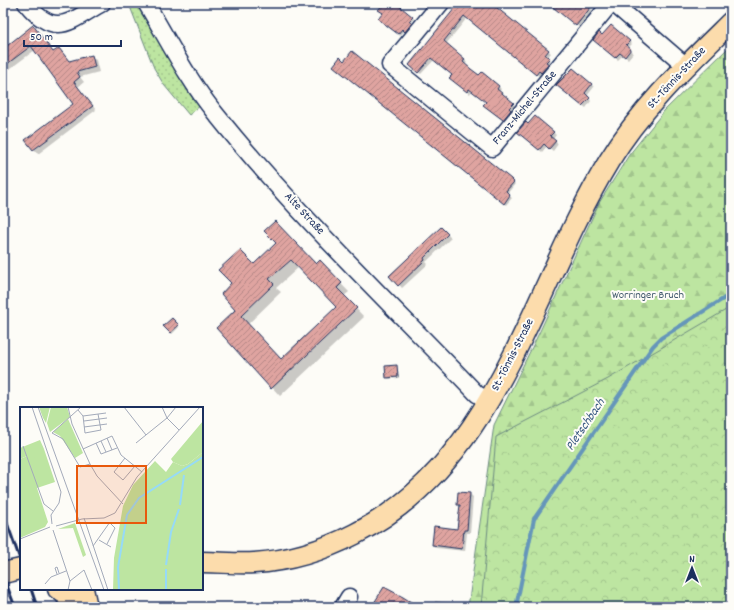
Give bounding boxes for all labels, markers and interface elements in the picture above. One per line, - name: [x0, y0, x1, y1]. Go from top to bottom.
- scale bar: [24, 22, 121, 48]
- text: 50 m: [30, 29, 53, 46]
- street label: St.-Tönnis-Straße: [644, 43, 710, 113]
- street label: Franz-Michel-Straße: [489, 67, 561, 149]
- street label: Alte Straße: [280, 189, 328, 239]
- park label: Worringer Bruch: [612, 287, 684, 304]
- street label: St.-Tönnis-Straße: [487, 316, 539, 394]
- water label: Pletschbach: [562, 394, 611, 455]
- inset map: [20, 407, 203, 590]
- north arrow: [672, 548, 712, 588]
- text: N: [689, 552, 695, 568]

